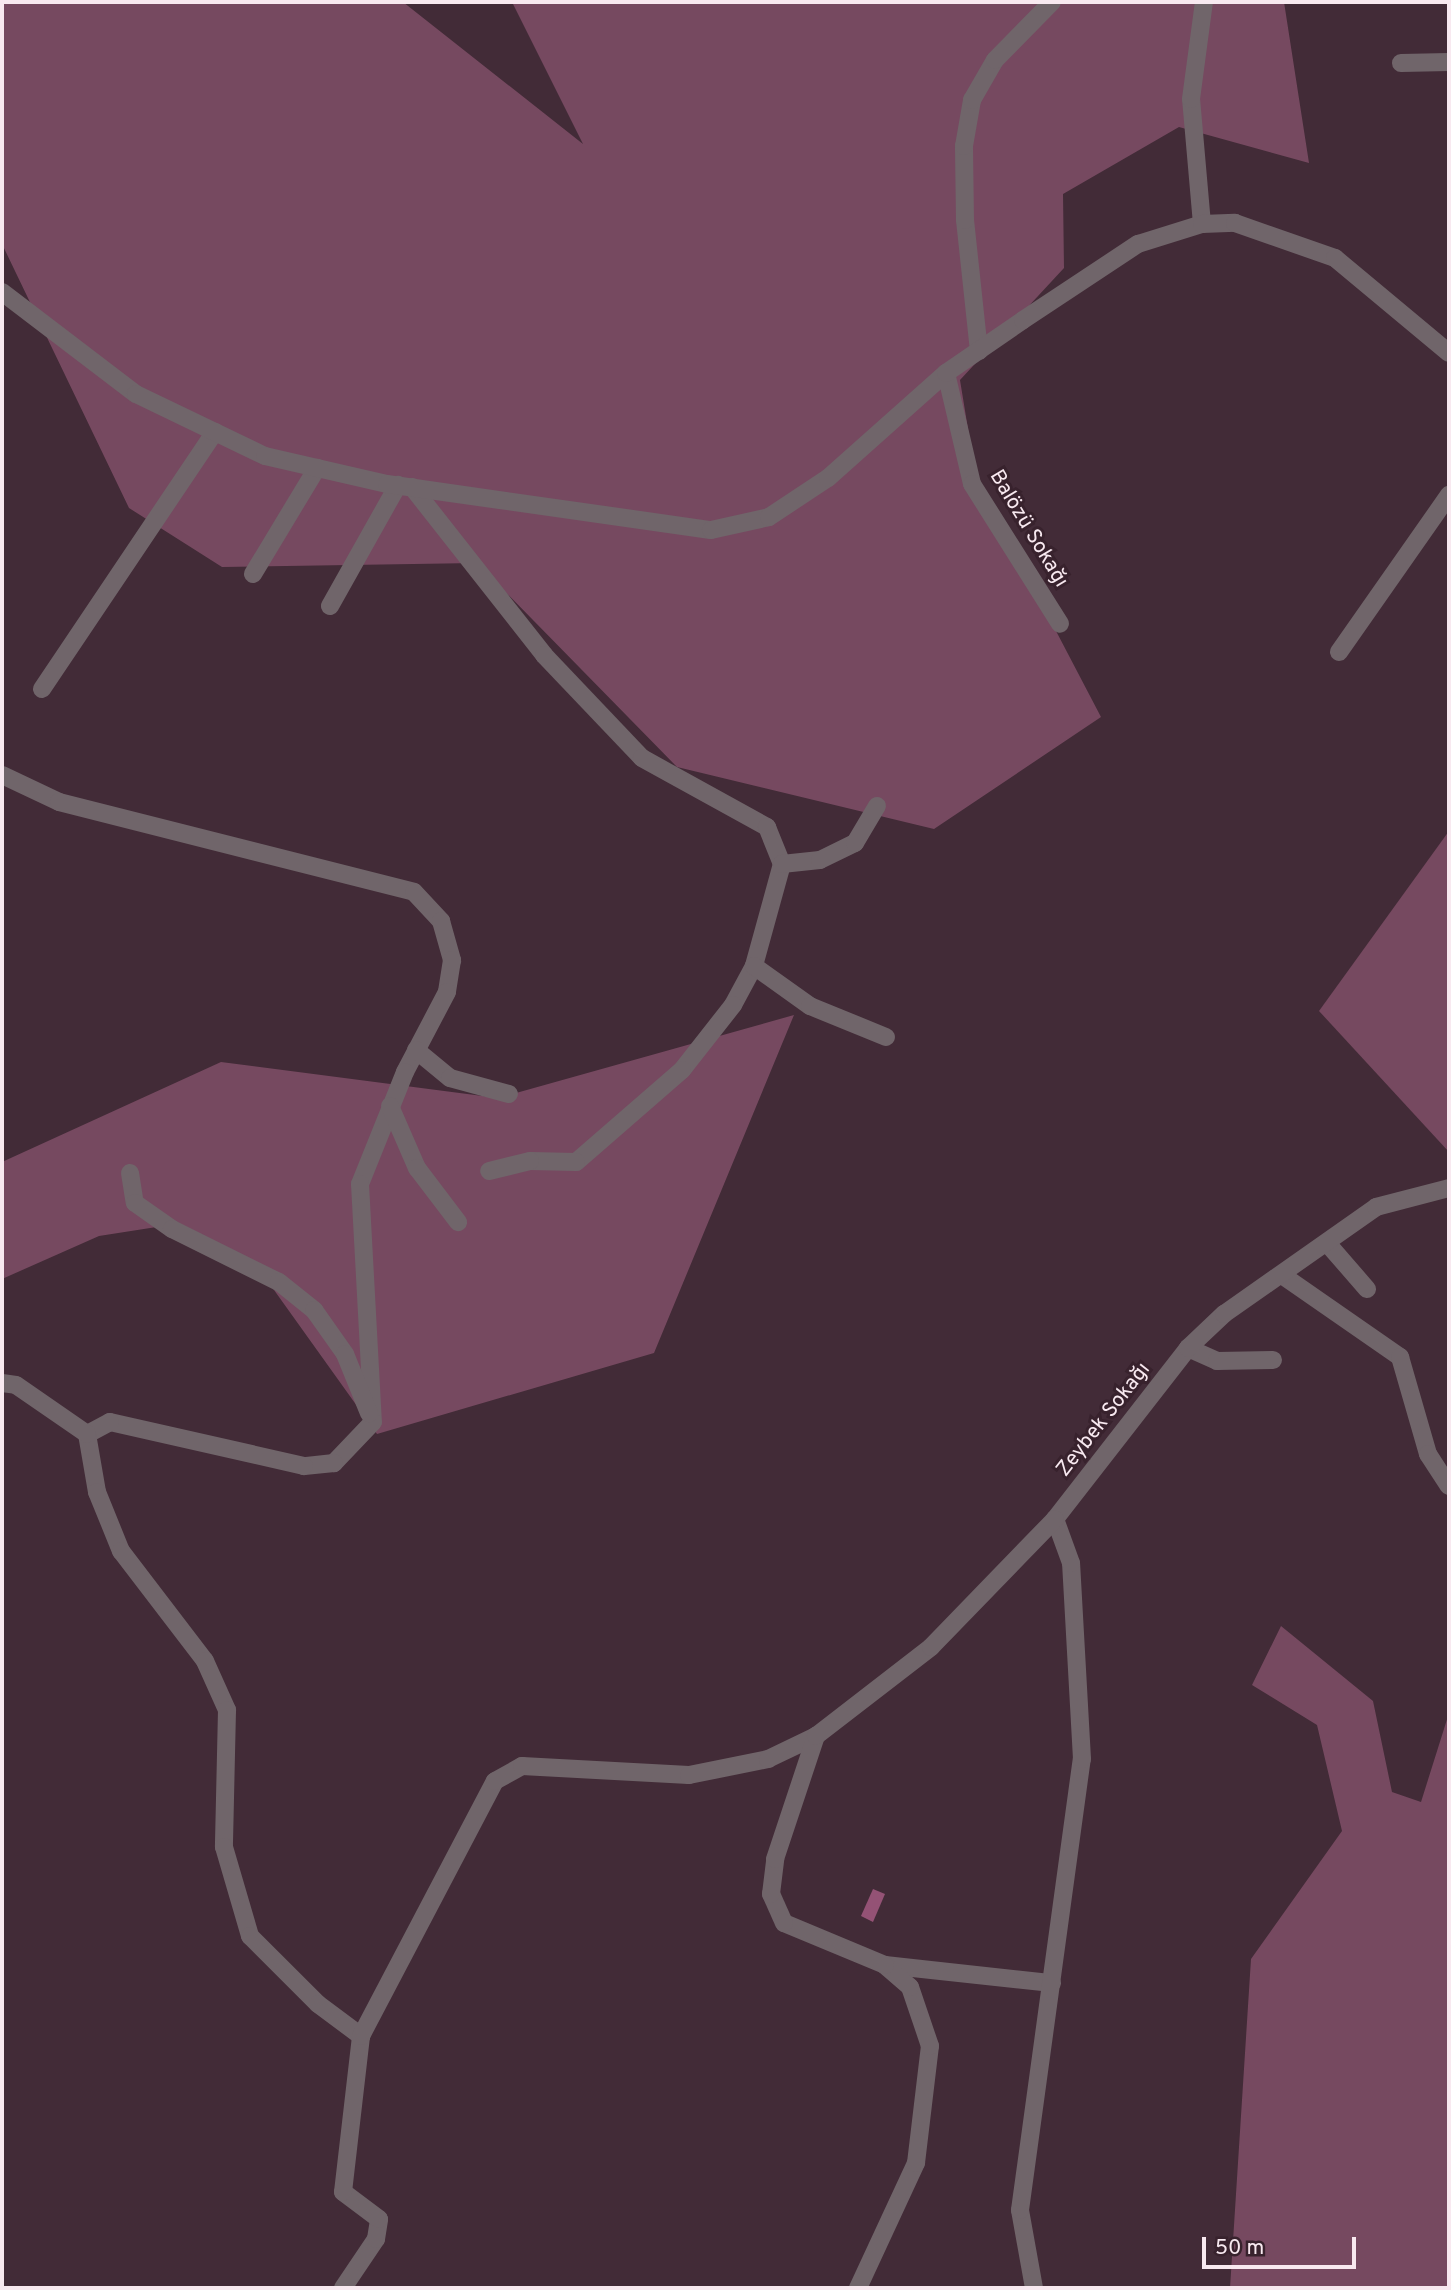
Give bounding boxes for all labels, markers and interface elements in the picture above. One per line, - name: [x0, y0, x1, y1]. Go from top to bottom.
- street label: Balözü Sokağı: [983, 466, 1073, 592]
- street label: Zeybek Sokağı: [1052, 1358, 1156, 1482]
- scale bar: [1206, 2224, 1360, 2268]
- text: 50 m: [1215, 2235, 1264, 2262]

